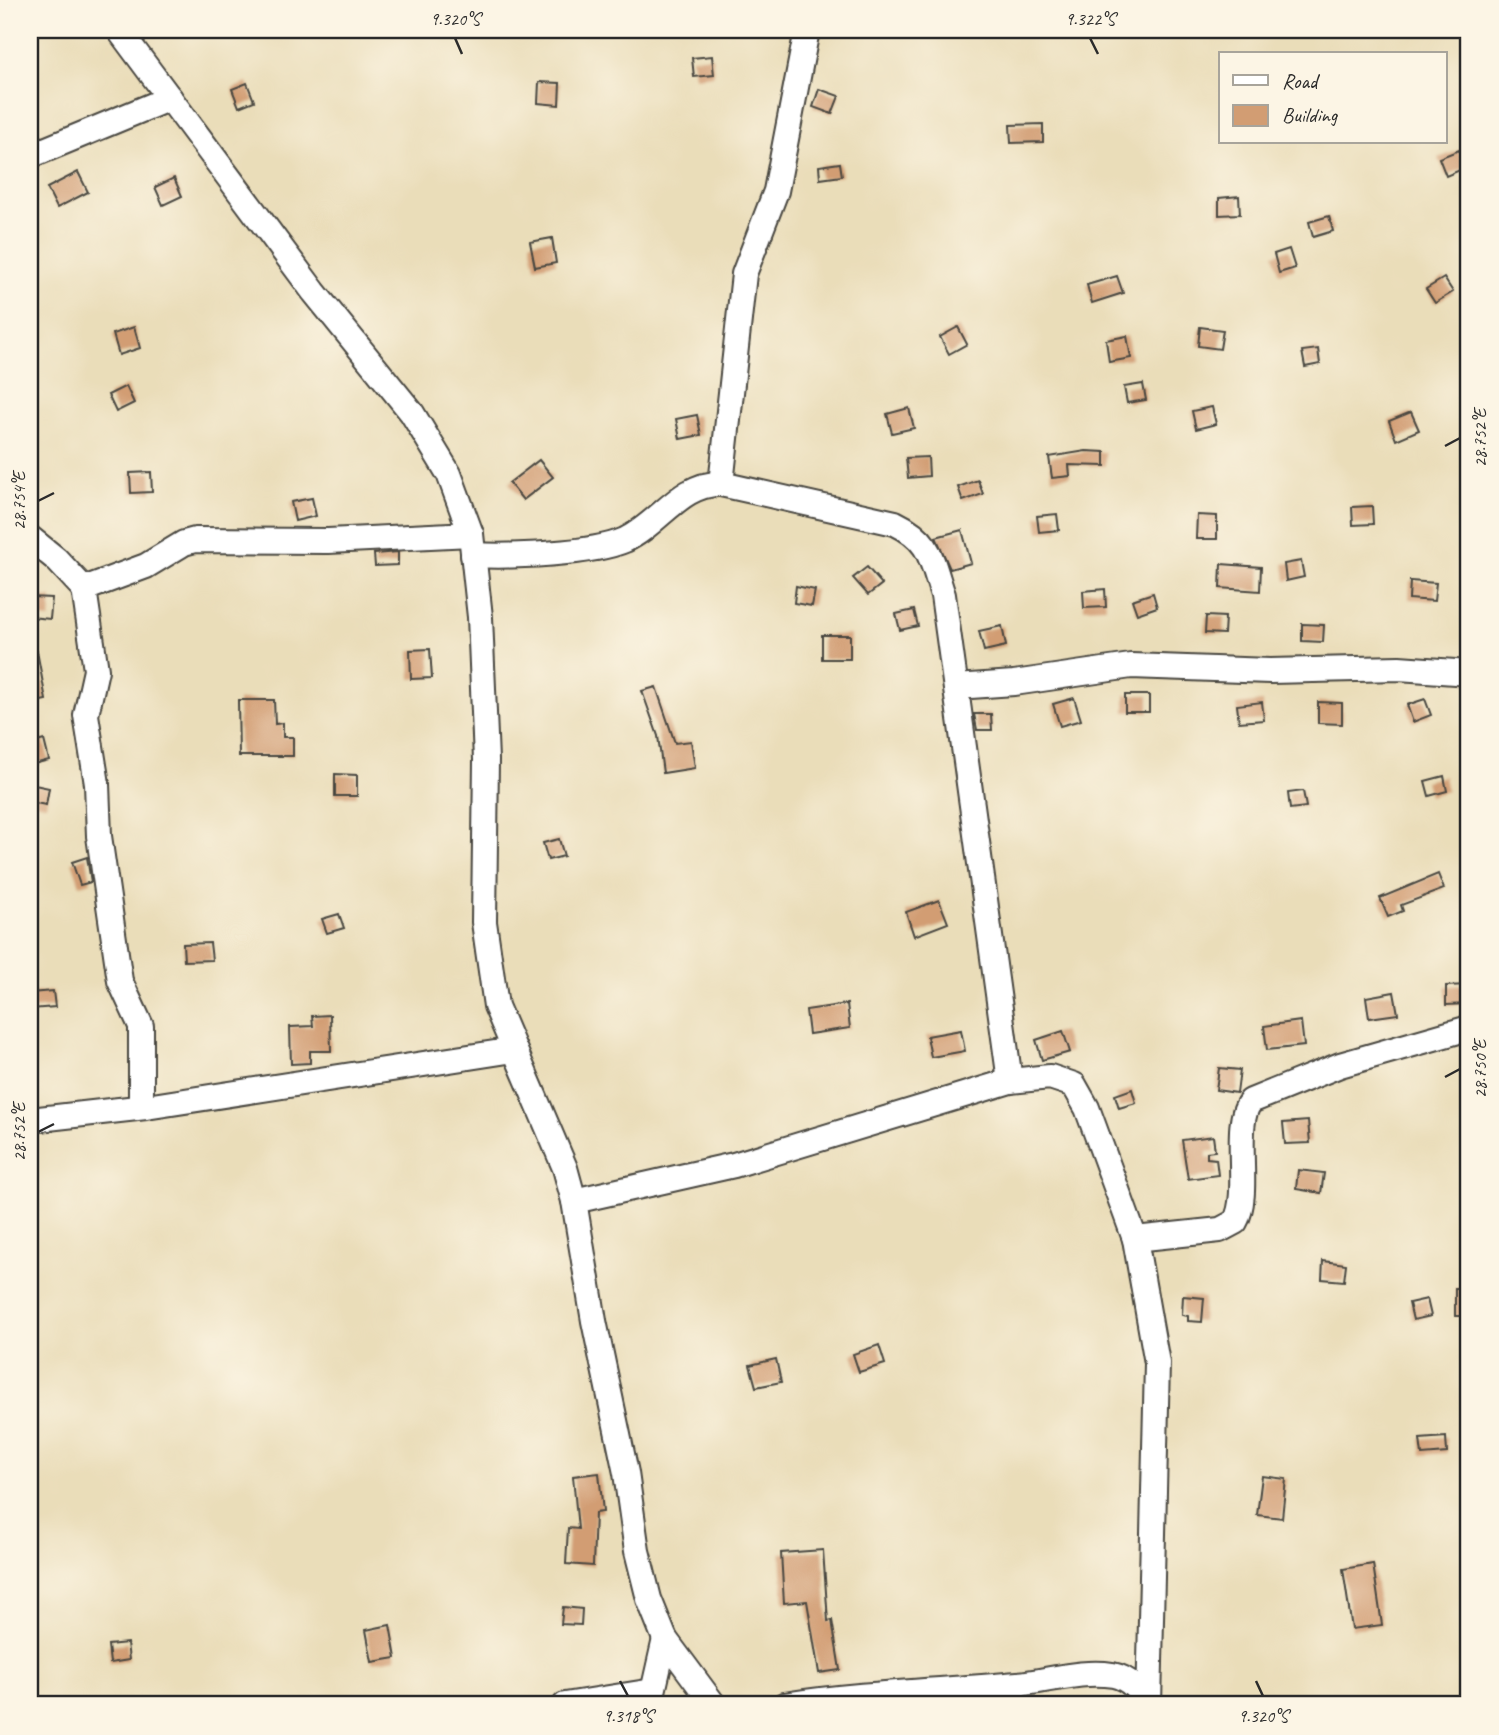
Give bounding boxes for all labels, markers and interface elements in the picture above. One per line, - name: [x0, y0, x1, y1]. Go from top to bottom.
- text: 9.320°S: [430, 8, 483, 30]
- text: 9.322°S: [1065, 8, 1118, 30]
- legend: [1219, 52, 1446, 144]
- text: Road: [1282, 68, 1321, 94]
- text: Building: [1282, 102, 1339, 128]
- text: 28.752°E: [1469, 406, 1491, 467]
- text: 28.754°E: [8, 469, 30, 530]
- text: 28.750°E: [1469, 1037, 1491, 1098]
- text: 28.752°E: [8, 1100, 30, 1161]
- text: 9.318°S: [603, 1705, 656, 1727]
- text: 9.320°S: [1238, 1705, 1291, 1727]

